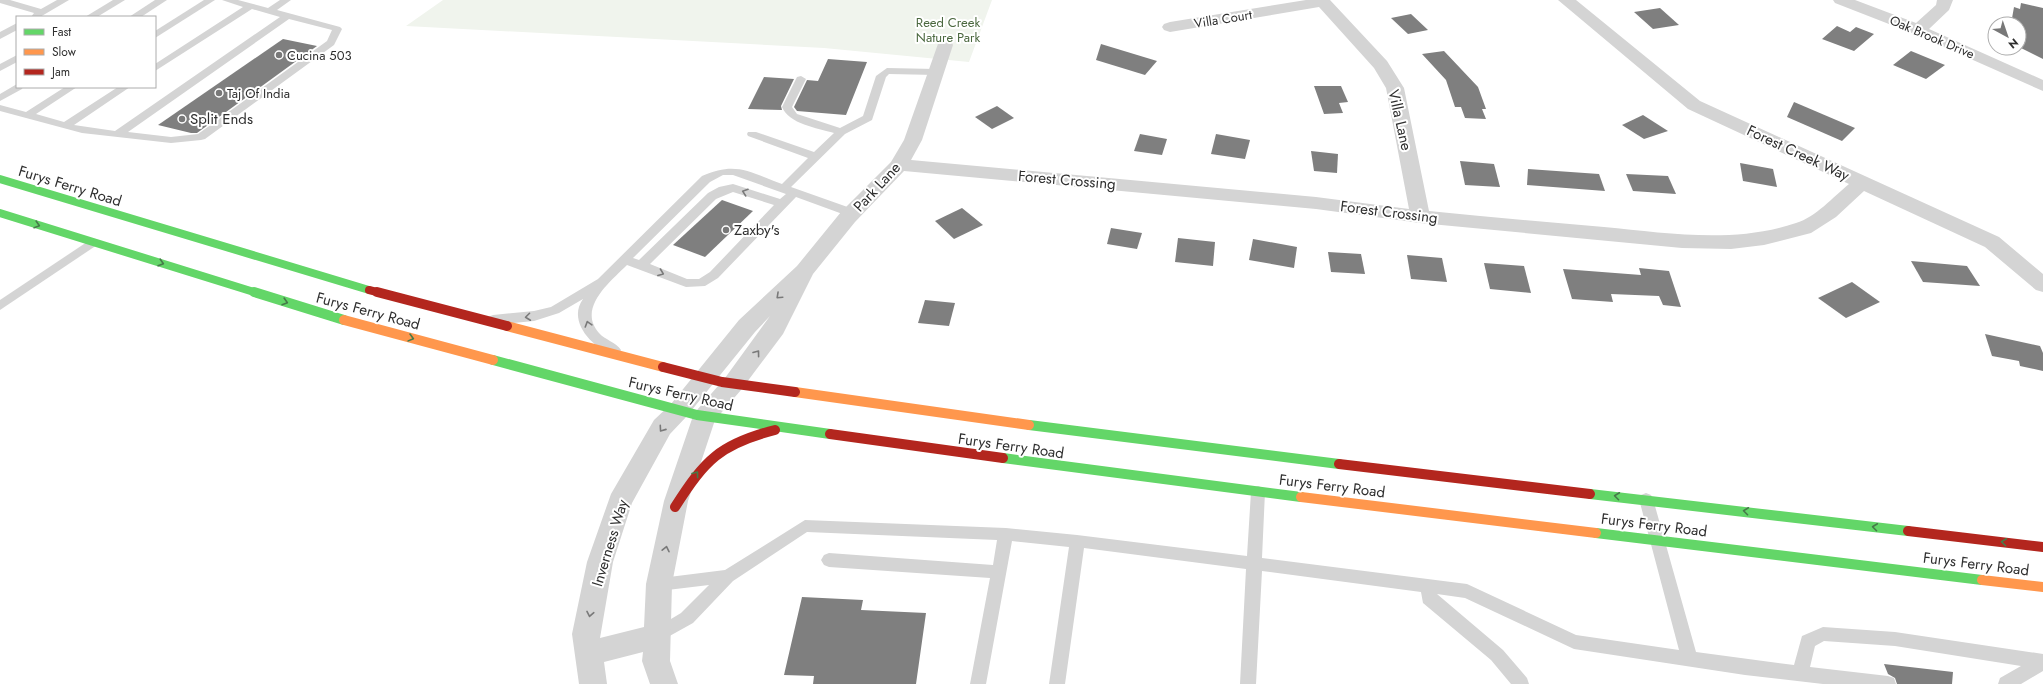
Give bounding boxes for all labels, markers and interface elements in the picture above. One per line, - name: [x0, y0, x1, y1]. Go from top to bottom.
- street label: Villa Court: [1193, 5, 1254, 33]
- street label: Oak Brook Drive: [1887, 11, 1978, 64]
- park label: Reed Creek Nature Park: [916, 13, 980, 47]
- legend: [16, 16, 156, 88]
- north arrow: [1987, 16, 2027, 56]
- text: Fast: [52, 23, 71, 41]
- text: N: [2005, 35, 2022, 53]
- text: Slow: [52, 43, 77, 61]
- place label: Cucina 503: [287, 46, 352, 65]
- marker: Cucina 503: [274, 50, 284, 60]
- text: Jam: [50, 63, 70, 81]
- place label: Taj Of India: [227, 84, 290, 103]
- street label: Villa Lane: [1382, 87, 1418, 153]
- marker: Taj Of India: [214, 88, 224, 98]
- place label: Split Ends: [190, 108, 253, 130]
- marker: Split Ends: [177, 114, 187, 124]
- street label: Forest Creek Way: [1743, 120, 1853, 187]
- street label: Park Lane: [848, 157, 906, 217]
- street label: Furys Ferry Road: [16, 160, 124, 212]
- street label: Forest Crossing: [1017, 165, 1117, 195]
- one-way arrow: [742, 188, 749, 197]
- street label: Forest Crossing: [1339, 195, 1439, 229]
- place label: Zaxby's: [734, 219, 779, 241]
- one-way arrow: [34, 220, 41, 229]
- marker: Zaxby's: [721, 225, 731, 235]
- one-way arrow: [158, 258, 165, 267]
- one-way arrow: [657, 269, 664, 277]
- street label: Furys Ferry Road: [314, 287, 422, 335]
- one-way arrow: [776, 291, 784, 299]
- one-way arrow: [282, 297, 289, 306]
- one-way arrow: [525, 312, 531, 321]
- one-way arrow: [584, 321, 593, 328]
- one-way arrow: [407, 333, 414, 341]
- one-way arrow: [752, 350, 759, 357]
- street label: Furys Ferry Road: [626, 371, 736, 417]
- one-way arrow: [659, 425, 667, 432]
- street label: Furys Ferry Road: [957, 428, 1065, 464]
- street label: Furys Ferry Road: [1278, 469, 1386, 503]
- one-way arrow: [691, 472, 698, 479]
- one-way arrow: [1614, 492, 1620, 501]
- street label: Inverness Way: [586, 496, 634, 589]
- one-way arrow: [1743, 507, 1749, 516]
- street label: Furys Ferry Road: [1600, 508, 1708, 542]
- one-way arrow: [1872, 522, 1878, 531]
- one-way arrow: [2001, 538, 2007, 547]
- one-way arrow: [662, 546, 670, 552]
- street label: Furys Ferry Road: [1922, 547, 2030, 581]
- one-way arrow: [586, 610, 595, 617]

